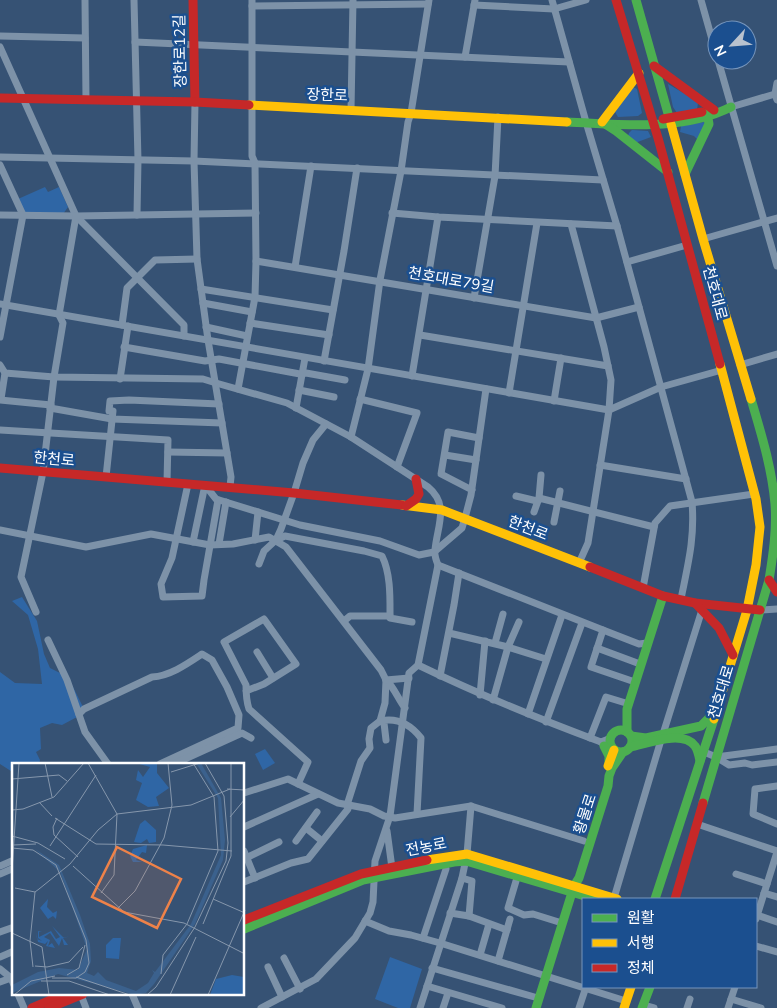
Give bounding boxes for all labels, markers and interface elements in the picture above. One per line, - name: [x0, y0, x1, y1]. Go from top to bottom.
- street label: 장한로12길: [169, 14, 191, 88]
- north arrow: [707, 20, 757, 70]
- text: N: [710, 42, 732, 59]
- street label: 장한로: [306, 84, 348, 106]
- street label: 천호대로79길: [406, 263, 496, 297]
- street label: 천호대로: [698, 264, 732, 322]
- street label: 한천로: [33, 447, 75, 471]
- street label: 한천로: [505, 511, 551, 545]
- street label: 천호대로: [703, 663, 739, 721]
- inset map: [12, 763, 245, 996]
- street label: 황물로: [569, 791, 601, 837]
- street label: 전농로: [404, 833, 448, 861]
- legend: [582, 898, 757, 988]
- text: 원활: [627, 908, 655, 928]
- text: 서행: [627, 933, 655, 953]
- text: 정체: [627, 958, 655, 978]

